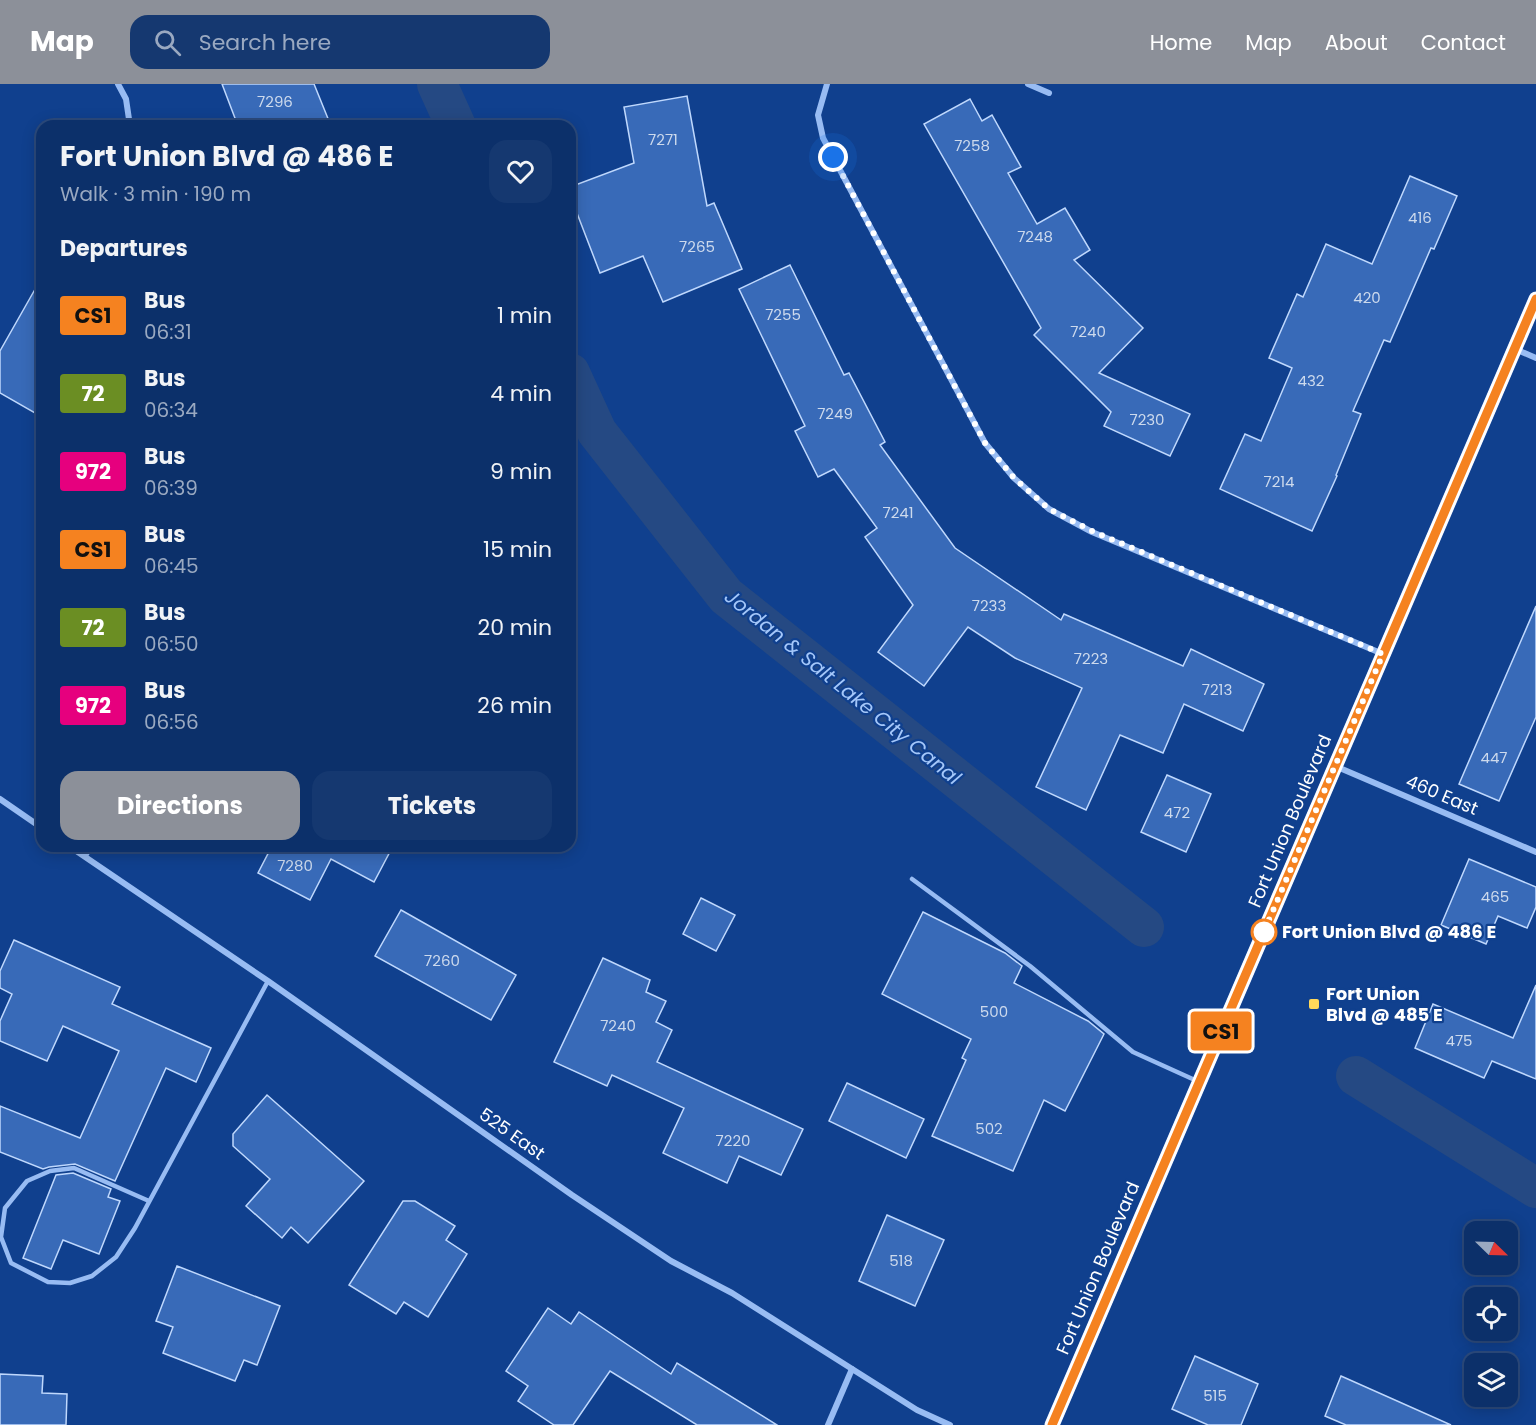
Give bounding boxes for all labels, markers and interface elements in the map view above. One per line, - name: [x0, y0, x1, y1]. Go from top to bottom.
- search box: [130, 15, 550, 69]
- text: Map: [30, 22, 94, 61]
- icon: search: [151, 26, 184, 59]
- text: Search here: [199, 27, 331, 58]
- text: Home: [1150, 28, 1212, 57]
- text: Map: [1245, 28, 1292, 57]
- text: About: [1325, 28, 1388, 57]
- text: Contact: [1421, 28, 1506, 57]
- house number: 7296: [257, 91, 293, 112]
- house number: 7271: [648, 129, 678, 150]
- house number: 7258: [954, 135, 990, 156]
- text: Fort Union Blvd @ 486 E: [60, 137, 393, 176]
- button: heart: [489, 140, 552, 203]
- your location: [818, 142, 848, 172]
- text: Walk · 3 min · 190 m: [60, 180, 251, 208]
- house number: 416: [1408, 207, 1432, 228]
- house number: 7248: [1017, 226, 1053, 247]
- text: Departures: [60, 233, 188, 264]
- house number: 7265: [679, 236, 715, 257]
- text: Bus: [144, 285, 186, 316]
- house number: 420: [1353, 287, 1381, 308]
- text: 1 min: [497, 300, 552, 331]
- text: CS1: [75, 301, 111, 330]
- house number: 7255: [765, 304, 801, 325]
- text: 06:31: [144, 318, 192, 346]
- house number: 7240: [1070, 321, 1106, 342]
- text: Bus: [144, 363, 186, 394]
- house number: 432: [1298, 370, 1324, 391]
- text: 4 min: [490, 378, 552, 409]
- text: 72: [81, 379, 105, 408]
- text: 06:34: [144, 396, 198, 424]
- house number: 7249: [817, 403, 853, 424]
- house number: 7230: [1129, 409, 1165, 430]
- text: Bus: [144, 441, 186, 472]
- text: 9 min: [490, 456, 552, 487]
- text: 972: [75, 457, 111, 486]
- house number: 7214: [1263, 471, 1295, 492]
- text: 06:39: [144, 474, 198, 502]
- house number: 7241: [882, 502, 914, 523]
- text: Bus: [144, 519, 186, 550]
- text: 15 min: [483, 534, 552, 565]
- text: CS1: [75, 535, 111, 564]
- text: 06:45: [144, 552, 199, 580]
- water label: Jordan & Salt Lake City Canal: [719, 583, 967, 791]
- house number: 7233: [972, 595, 1006, 616]
- text: Bus: [144, 597, 186, 628]
- text: 20 min: [478, 612, 552, 643]
- text: 72: [81, 613, 105, 642]
- text: 06:50: [144, 630, 199, 658]
- house number: 7223: [1074, 648, 1108, 669]
- text: Bus: [144, 675, 186, 706]
- house number: 7213: [1202, 679, 1232, 700]
- text: 26 min: [477, 690, 552, 721]
- text: 972: [75, 691, 111, 720]
- text: 06:56: [144, 708, 199, 736]
- street label: Fort Union Boulevard: [1242, 731, 1337, 911]
- house number: 447: [1480, 747, 1508, 768]
- street label: 460 East: [1402, 768, 1482, 821]
- button: Directions: [60, 771, 300, 840]
- button: Tickets: [312, 771, 552, 840]
- house number: 472: [1164, 802, 1190, 823]
- house number: 7280: [277, 855, 313, 876]
- house number: 465: [1481, 886, 1509, 907]
- marker: Fort Union Blvd @ 486 E: [1251, 919, 1277, 945]
- place label: Fort Union Blvd @ 486 E: [1282, 919, 1496, 944]
- house number: 7260: [424, 950, 460, 971]
- place label: Fort Union Blvd @ 485 E: [1326, 981, 1443, 1027]
- marker: Fort Union Blvd @ 485 E: [1307, 997, 1321, 1011]
- house number: 500: [980, 1001, 1008, 1022]
- line badge: CS1: [1186, 1012, 1256, 1050]
- house number: 7240: [600, 1015, 636, 1036]
- text: CS1: [1203, 1017, 1239, 1046]
- house number: 475: [1445, 1030, 1473, 1051]
- street label: 525 East: [474, 1102, 550, 1165]
- house number: 502: [975, 1118, 1003, 1139]
- house number: 7220: [716, 1130, 750, 1151]
- street label: Fort Union Boulevard: [1050, 1178, 1145, 1358]
- north arrow: [1464, 1221, 1518, 1275]
- map controls: [1464, 1221, 1518, 1407]
- house number: 518: [889, 1250, 913, 1271]
- button: locate: [1464, 1287, 1518, 1341]
- button: layers: [1464, 1353, 1518, 1407]
- house number: 515: [1203, 1385, 1227, 1406]

